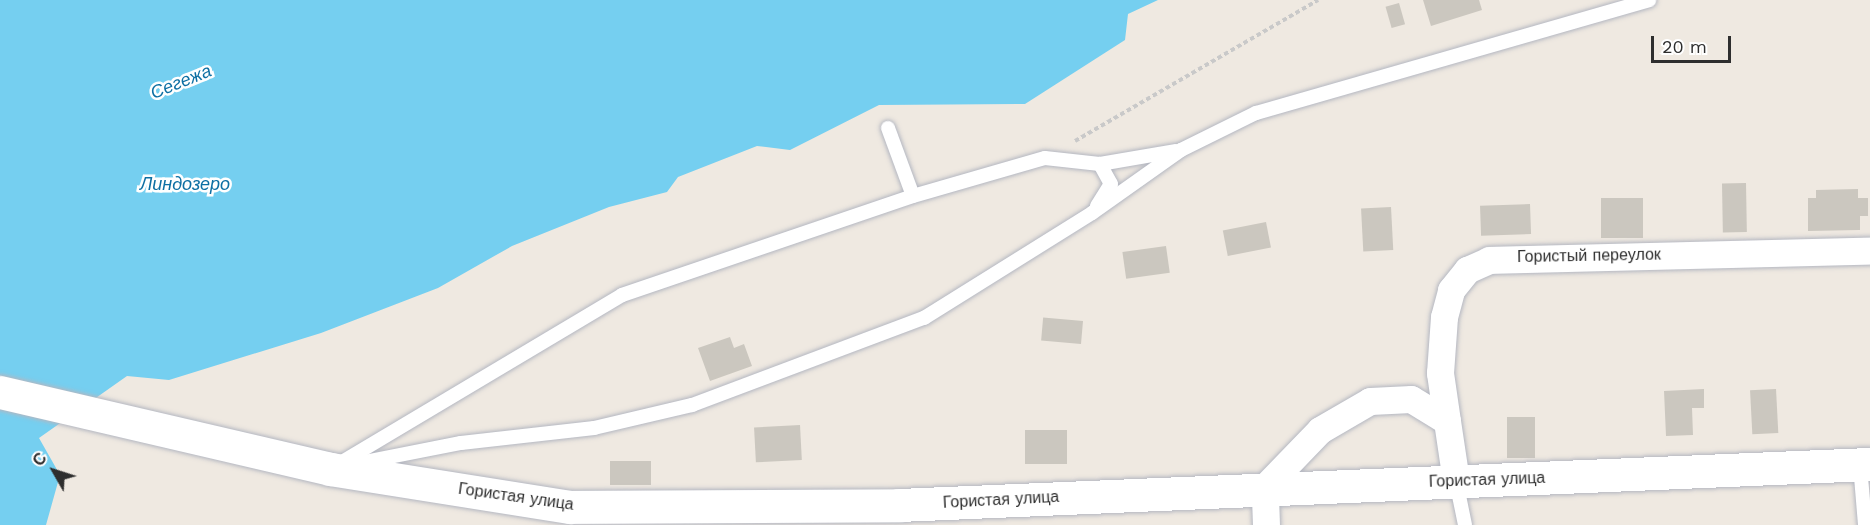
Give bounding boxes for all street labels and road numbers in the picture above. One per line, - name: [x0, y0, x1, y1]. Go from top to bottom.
- street label: Гористый переулок: [1517, 245, 1661, 267]
- street label: Гористая улица: [1428, 468, 1546, 492]
- street label: Гористая улица: [457, 479, 575, 515]
- street label: Гористая улица: [942, 487, 1060, 513]

